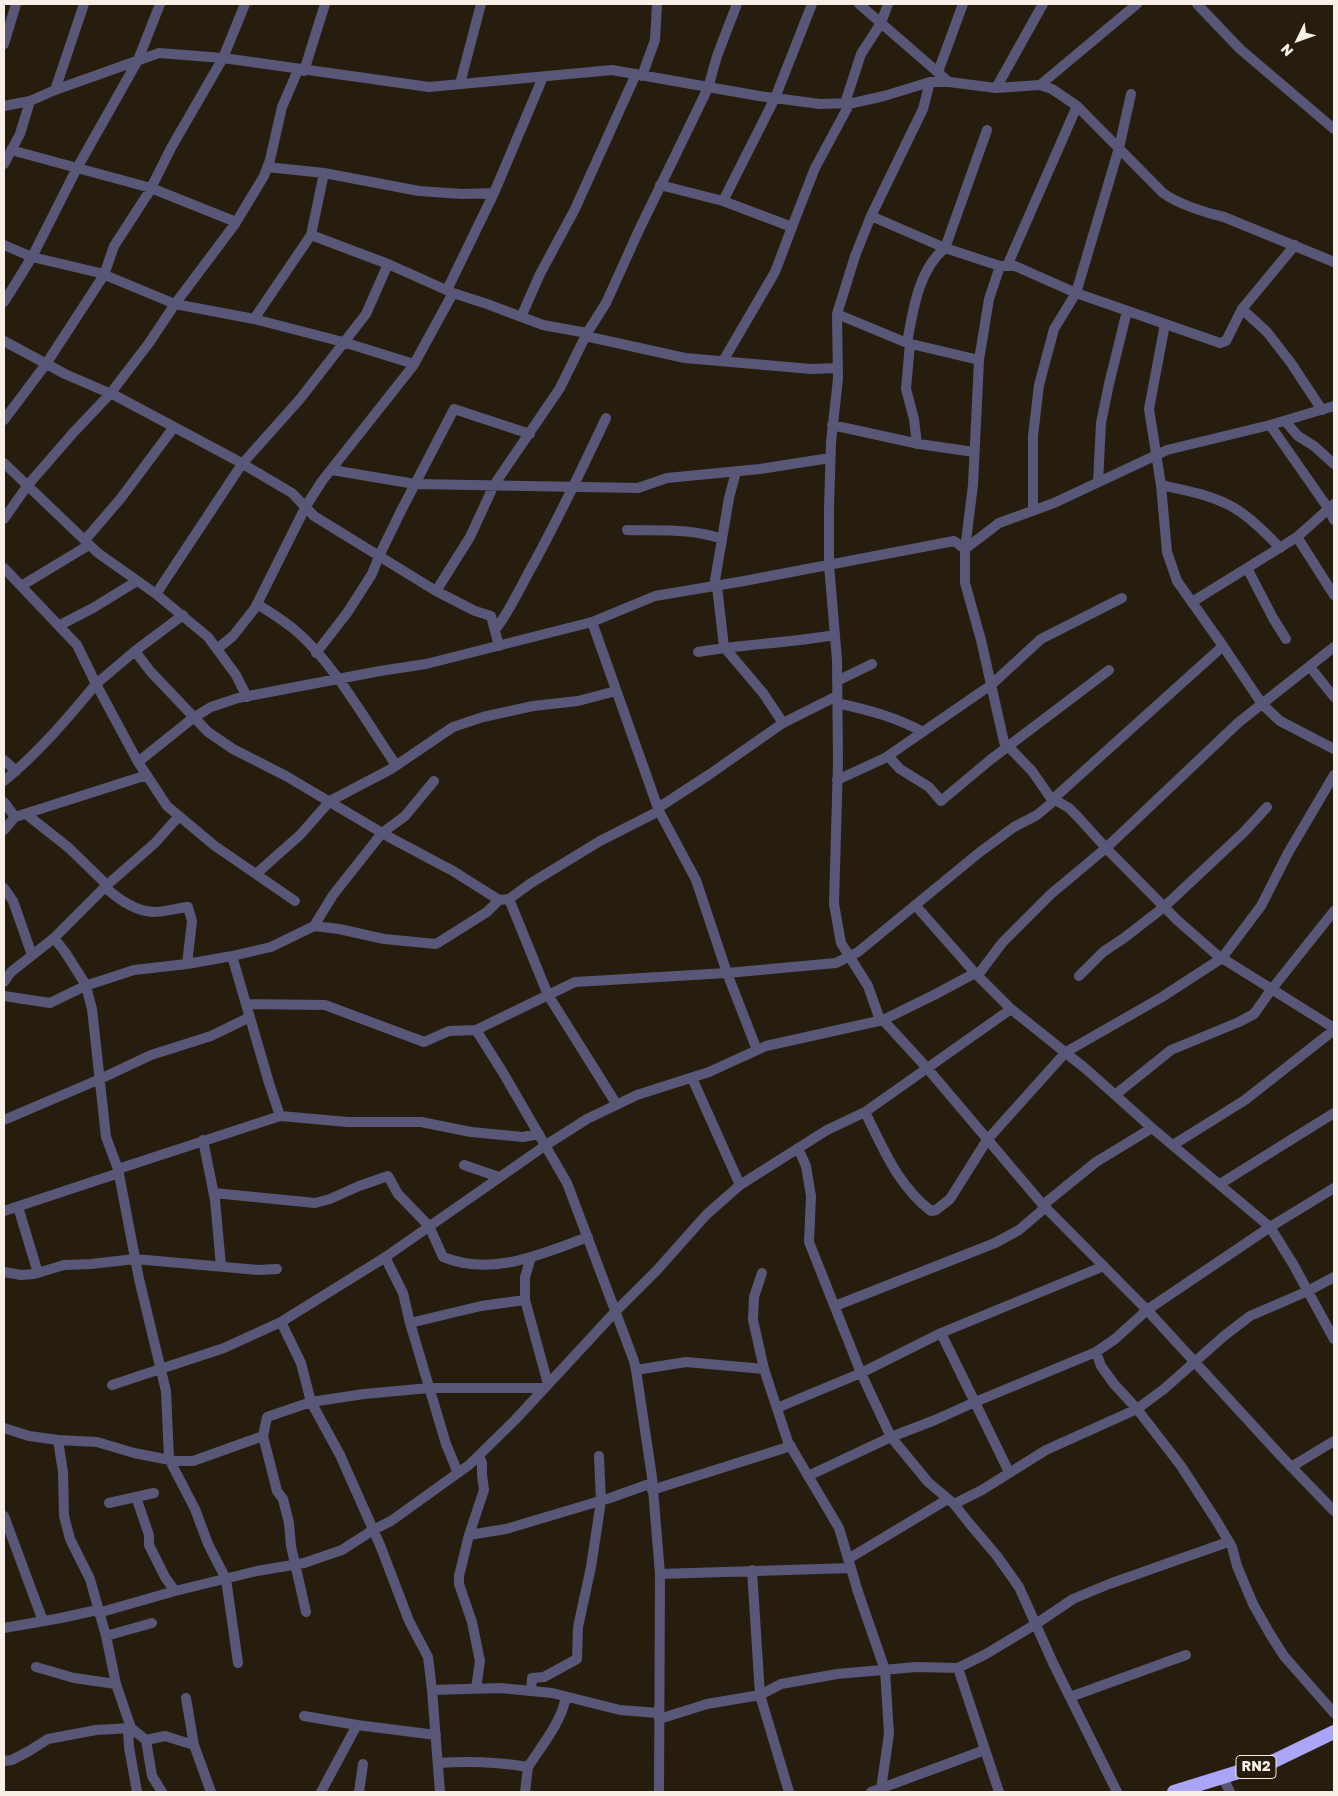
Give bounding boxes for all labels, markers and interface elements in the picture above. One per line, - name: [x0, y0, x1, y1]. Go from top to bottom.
- north arrow: [1273, 15, 1323, 65]
- text: N: [1277, 41, 1296, 60]
- road number: RN2: [1236, 1755, 1276, 1778]

